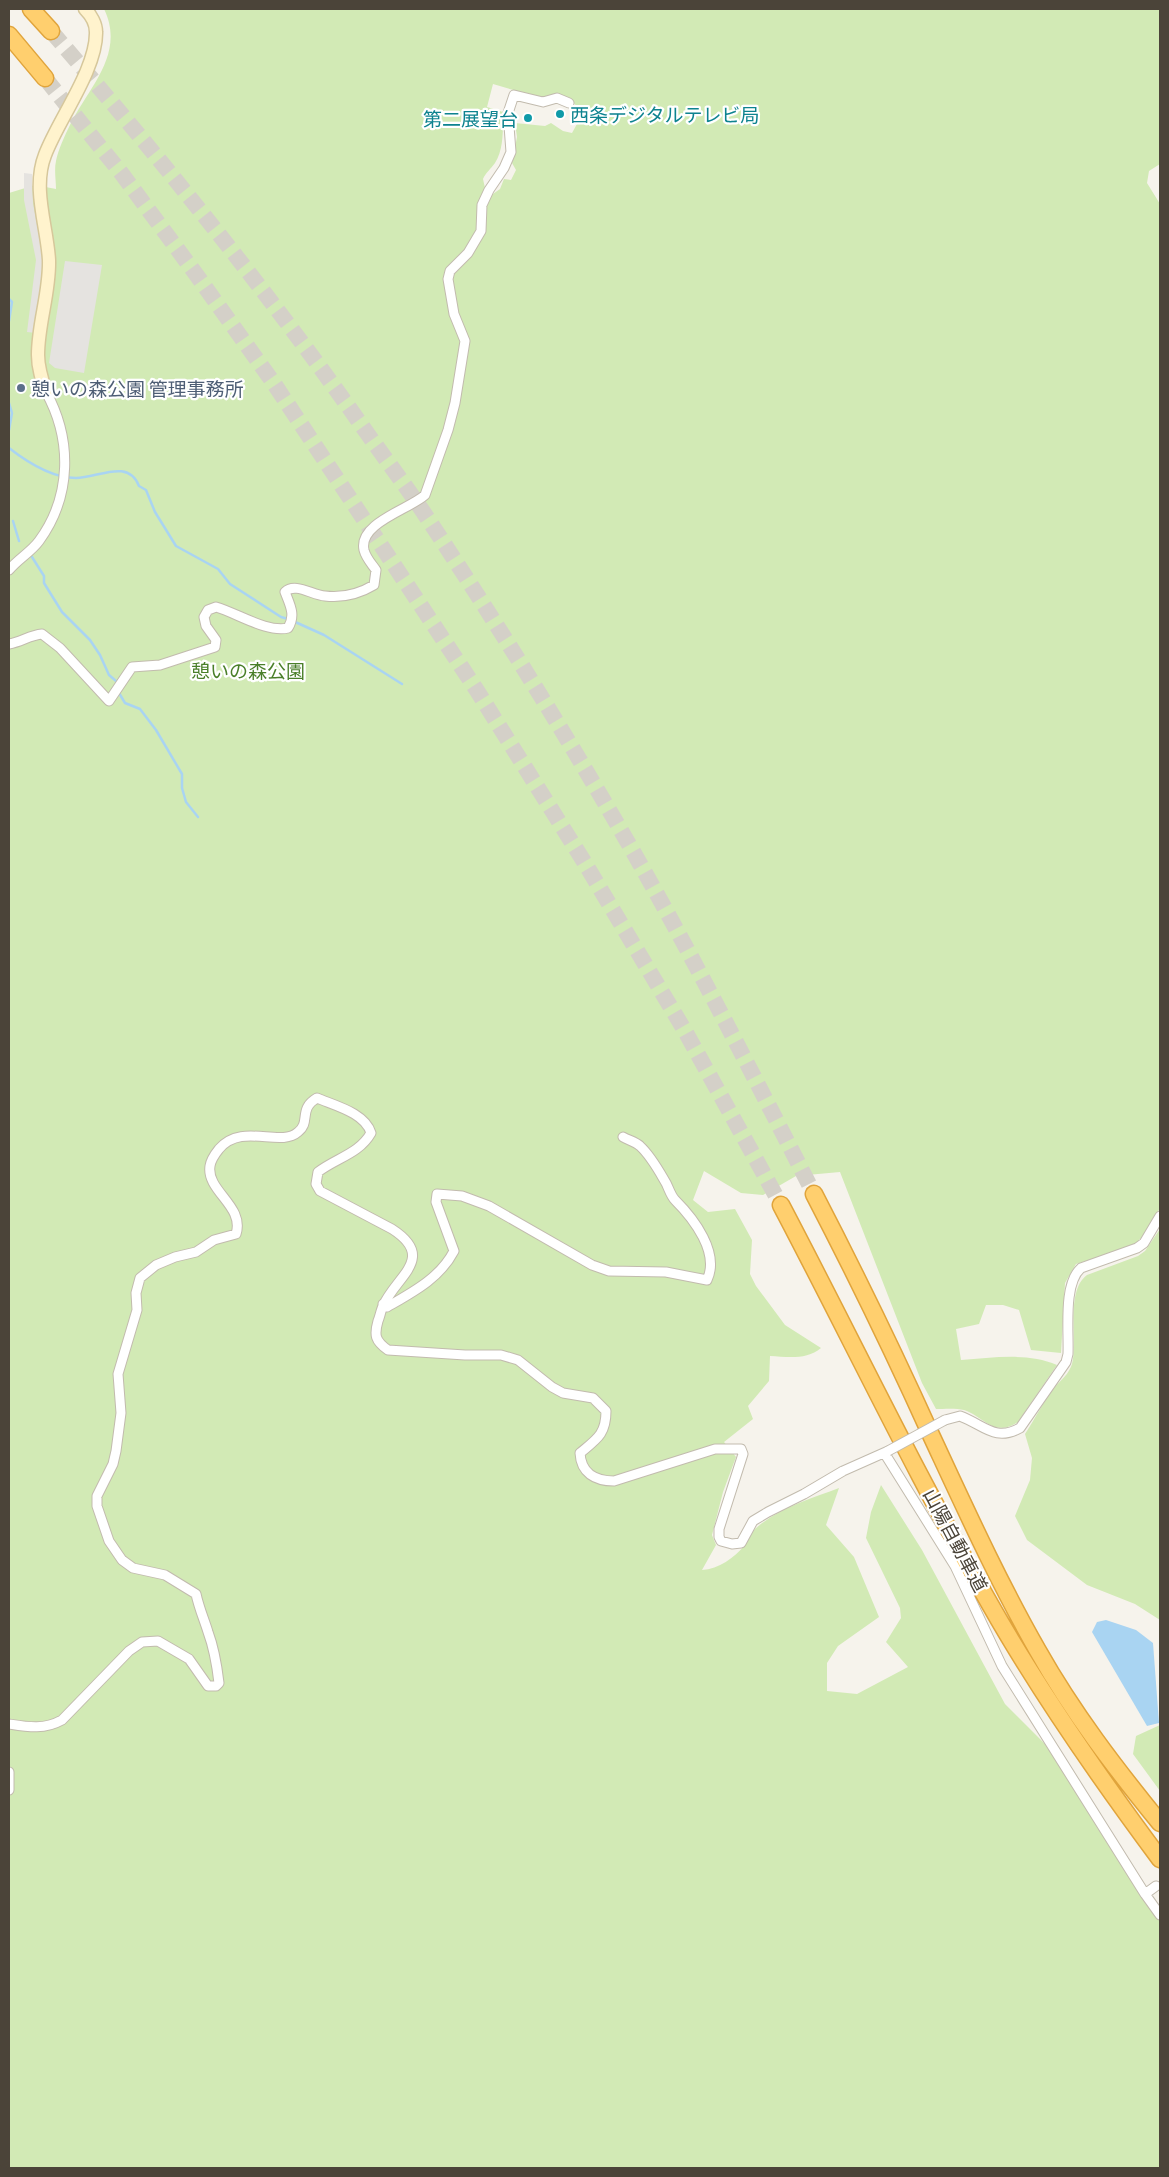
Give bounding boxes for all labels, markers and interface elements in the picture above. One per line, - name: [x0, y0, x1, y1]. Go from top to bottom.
- place label: 西条デジタルテレビ局: [570, 103, 760, 126]
- place label: 第二展望台: [423, 107, 518, 130]
- marker: 西条デジタルテレビ局: [554, 108, 566, 120]
- marker: 第二展望台: [522, 112, 534, 124]
- place label: 憩いの森公園 管理事務所: [31, 377, 244, 400]
- marker: 憩いの森公園 管理事務所: [15, 382, 27, 394]
- park label: 憩いの森公園: [191, 659, 305, 682]
- street label: 山陽自動車道: [919, 1484, 993, 1596]

